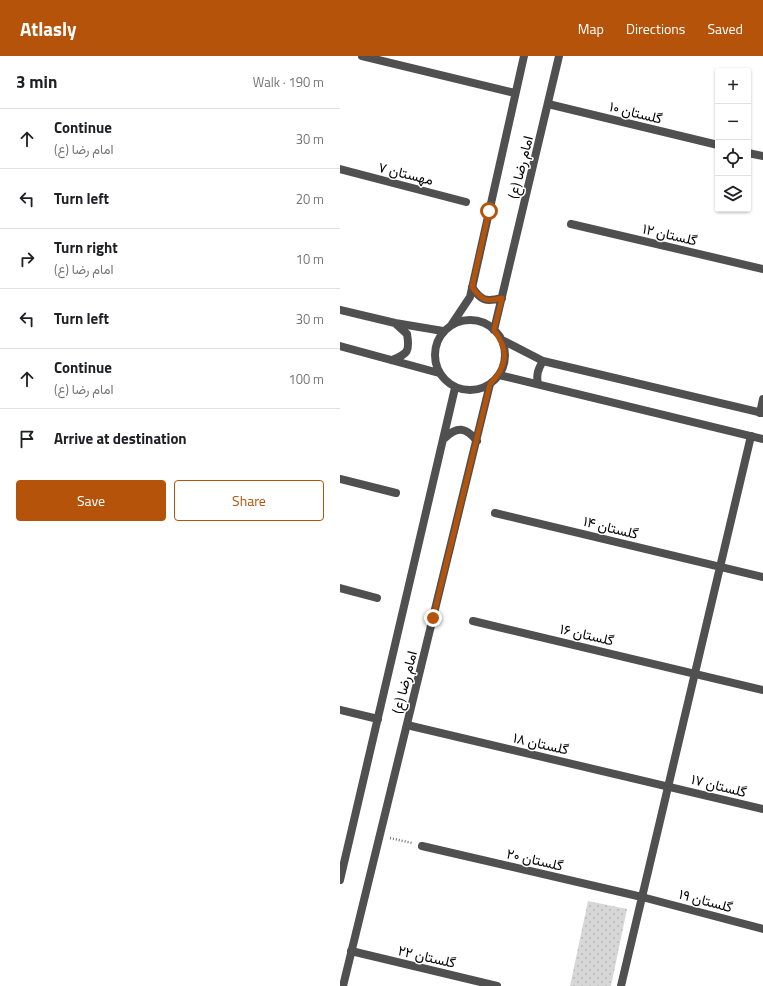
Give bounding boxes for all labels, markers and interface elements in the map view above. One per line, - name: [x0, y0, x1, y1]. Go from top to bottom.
- text: Atlasly: [20, 14, 77, 43]
- text: Map: [578, 18, 604, 39]
- text: Directions: [626, 18, 685, 39]
- text: Saved: [707, 18, 743, 39]
- map controls: [715, 68, 751, 212]
- button: +: [715, 68, 751, 104]
- text: 3 min: [16, 69, 57, 95]
- text: Walk · 190 m: [253, 72, 324, 92]
- street label: گلستان ۱۰: [607, 95, 665, 129]
- button: −: [715, 104, 751, 140]
- text: Continue: [54, 116, 112, 139]
- icon: ahead: [16, 128, 38, 150]
- text: 30 m: [296, 129, 324, 149]
- street label: امام رضا (ع): [502, 133, 539, 201]
- text: امام رضا (ع): [54, 139, 113, 159]
- button: locate: [715, 140, 751, 176]
- street label: مهستان ۷: [376, 156, 436, 190]
- button: layers: [715, 176, 751, 212]
- text: Turn left: [54, 187, 109, 210]
- icon: left: [16, 188, 38, 210]
- text: 20 m: [296, 189, 324, 209]
- route start: [480, 202, 498, 220]
- street label: گلستان ۱۲: [641, 218, 699, 250]
- text: Turn right: [54, 236, 118, 259]
- icon: right: [16, 248, 38, 270]
- text: 10 m: [296, 249, 324, 269]
- text: امام رضا (ع): [54, 259, 113, 279]
- text: Turn left: [54, 307, 109, 330]
- icon: left: [16, 308, 38, 330]
- text: 30 m: [296, 309, 324, 329]
- text: Continue: [54, 356, 112, 379]
- icon: ahead: [16, 368, 38, 390]
- text: 100 m: [288, 369, 324, 389]
- text: امام رضا (ع): [54, 379, 113, 399]
- text: Arrive at destination: [54, 427, 187, 450]
- icon: arrive: [16, 428, 38, 450]
- button: Save: [16, 480, 166, 521]
- button: Share: [174, 480, 324, 521]
- street label: گلستان ۱۴: [581, 510, 641, 544]
- route end: [424, 609, 442, 627]
- street label: گلستان ۱۶: [558, 618, 616, 650]
- street label: امام رضا (ع): [386, 648, 423, 716]
- street label: گلستان ۱۸: [511, 726, 571, 760]
- street label: گلستان ۱۷: [689, 768, 749, 802]
- street label: گلستان ۲۰: [505, 842, 565, 876]
- street label: گلستان ۱۹: [677, 883, 735, 917]
- street label: گلستان ۲۲: [396, 939, 458, 973]

